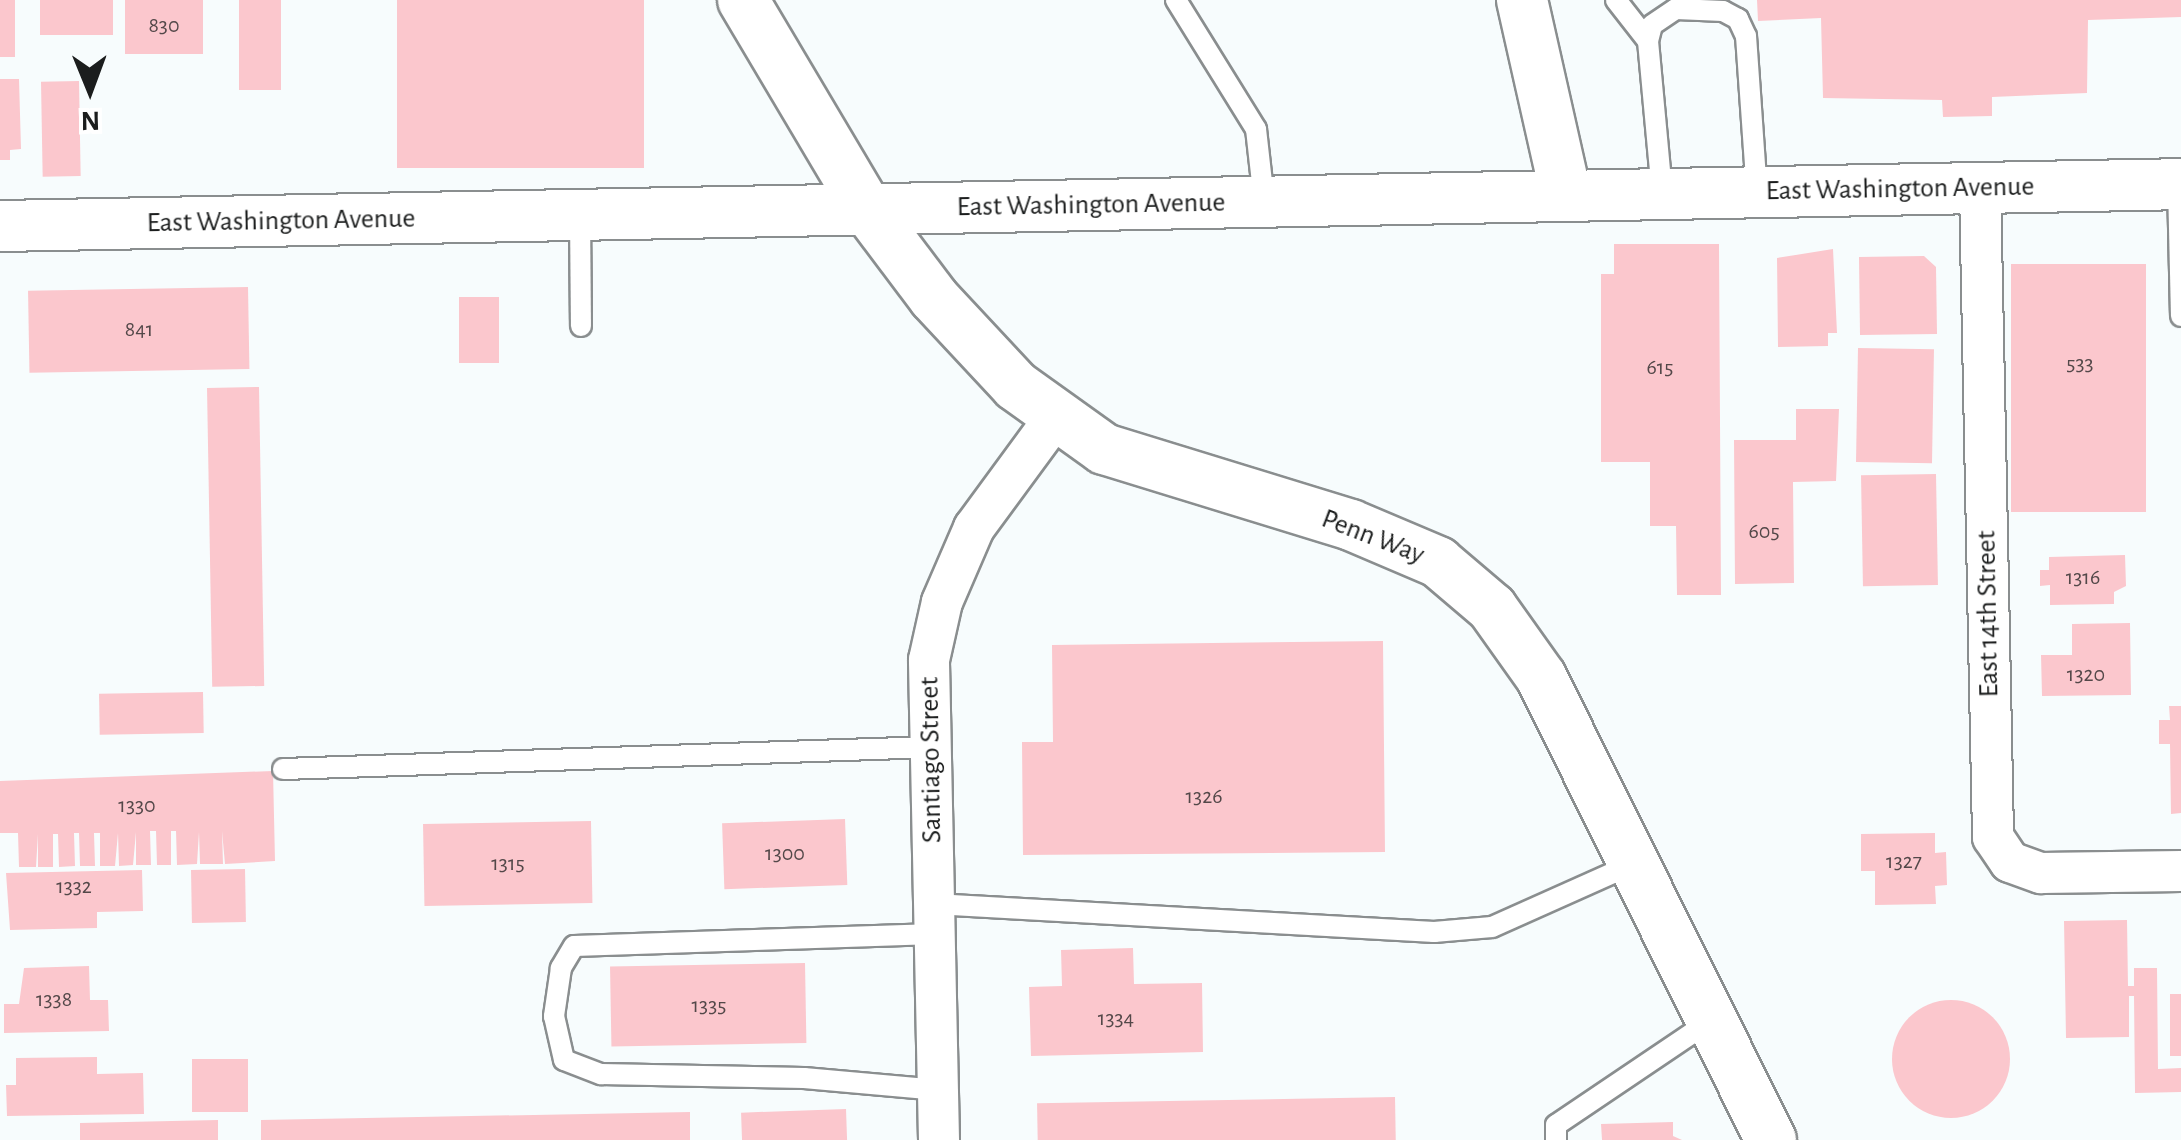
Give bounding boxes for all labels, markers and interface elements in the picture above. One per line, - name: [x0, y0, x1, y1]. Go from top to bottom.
- house number: 830: [148, 13, 180, 39]
- north arrow: [40, 40, 140, 140]
- text: N: [81, 106, 101, 134]
- street label: East Washington Avenue: [1765, 170, 2035, 208]
- street label: East Washington Avenue: [956, 186, 1226, 224]
- street label: East Washington Avenue: [146, 202, 416, 240]
- house number: 841: [125, 317, 153, 343]
- house number: 533: [2066, 351, 2094, 377]
- house number: 615: [1646, 355, 1674, 381]
- street label: Penn Way: [1317, 502, 1429, 572]
- house number: 605: [1748, 519, 1780, 545]
- street label: East 14th Street: [1970, 530, 2006, 698]
- house number: 1316: [2066, 565, 2100, 591]
- house number: 1320: [2067, 662, 2105, 688]
- street label: Santiago Street: [913, 677, 949, 843]
- house number: 1326: [1186, 784, 1222, 810]
- house number: 1330: [118, 793, 156, 819]
- house number: 1300: [765, 841, 805, 867]
- house number: 1327: [1886, 849, 1922, 875]
- house number: 1315: [491, 851, 525, 877]
- house number: 1332: [56, 874, 92, 900]
- house number: 1338: [36, 987, 72, 1013]
- house number: 1335: [692, 993, 726, 1019]
- house number: 1334: [1098, 1006, 1134, 1032]

